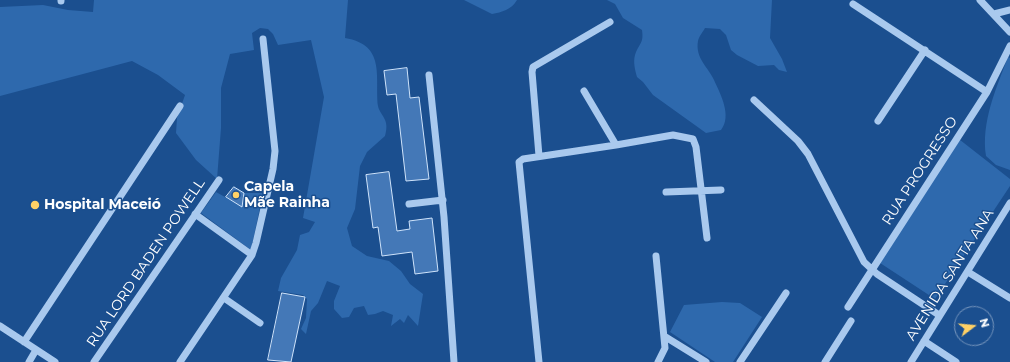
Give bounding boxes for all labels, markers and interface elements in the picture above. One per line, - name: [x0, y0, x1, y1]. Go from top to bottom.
- street label: RUA PROGRESSO: [879, 114, 961, 228]
- street label: RUA LORD BADEN POWELL: [83, 176, 209, 350]
- place label: Capela Mãe Rainha: [244, 179, 330, 212]
- marker: Capela Mãe Rainha: [231, 190, 241, 200]
- place label: Hospital Maceió: [44, 197, 161, 213]
- marker: Hospital Maceió: [29, 199, 41, 211]
- street label: AVENIDA SANTA ANA: [903, 206, 997, 344]
- north arrow: [954, 306, 994, 346]

